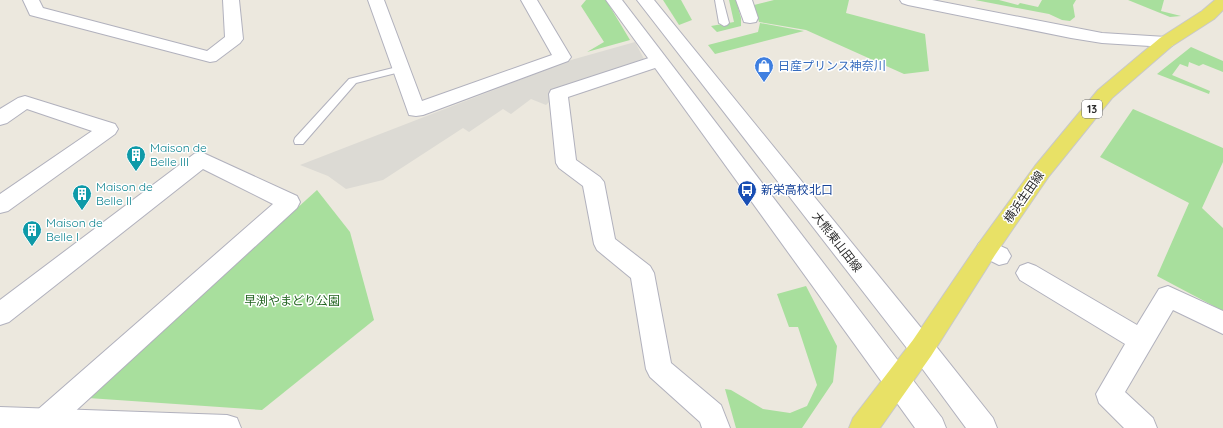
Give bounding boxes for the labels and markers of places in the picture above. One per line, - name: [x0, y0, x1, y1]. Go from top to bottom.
- shop icon: 日産プリンス神奈川: [753, 55, 775, 83]
- place label: 日産プリンス神奈川: [778, 58, 886, 73]
- place label: Maison de Belle III: [150, 140, 207, 169]
- building icon: Maison de Belle III: [125, 144, 147, 172]
- place label: Maison de Belle II: [96, 179, 153, 208]
- bus stop icon: 新栄高校北口: [736, 179, 758, 207]
- place label: 新栄高校北口: [761, 182, 833, 197]
- building icon: Maison de Belle II: [71, 183, 93, 211]
- place label: Maison de Belle I: [46, 215, 103, 244]
- building icon: Maison de Belle I: [21, 219, 43, 247]

